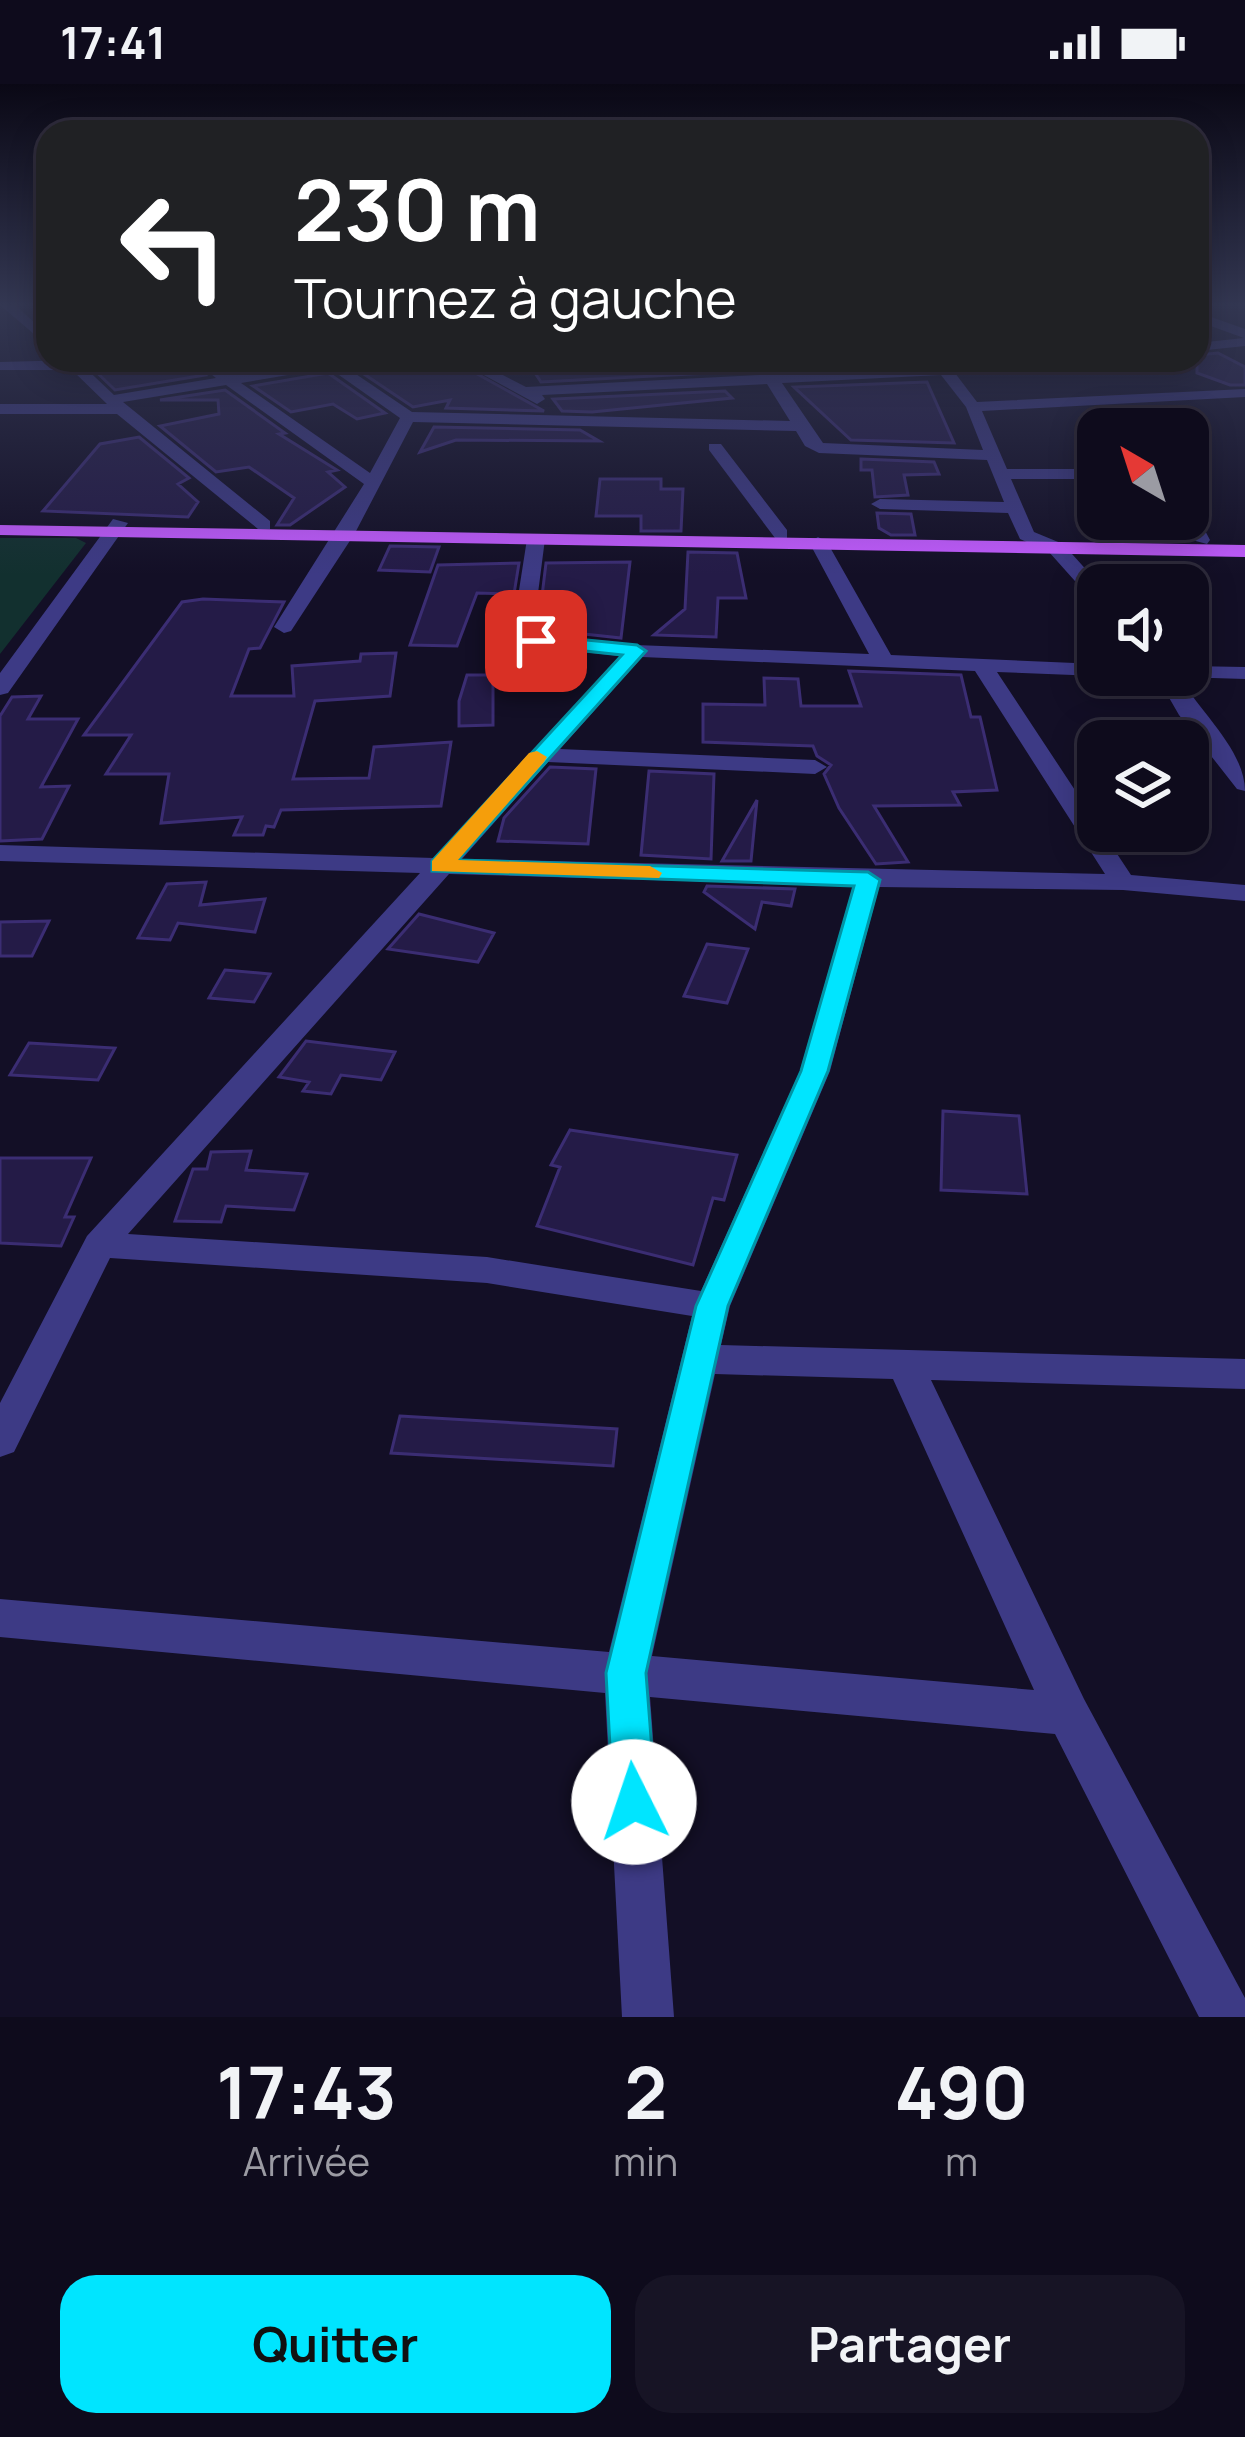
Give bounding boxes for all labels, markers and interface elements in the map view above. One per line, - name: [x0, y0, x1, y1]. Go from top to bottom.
- text: 17:41: [60, 11, 166, 73]
- text: 230 m: [294, 151, 540, 266]
- icon: left: [96, 168, 252, 324]
- text: Tournez à gauche: [294, 260, 737, 334]
- north arrow: [1077, 408, 1209, 540]
- map controls: [1077, 408, 1209, 852]
- button: sound: [1077, 564, 1209, 696]
- pin: [485, 590, 587, 692]
- icon: arrive: [503, 608, 569, 674]
- button: layers: [1077, 720, 1209, 852]
- position arrow: [571, 1739, 697, 1865]
- text: 17:43: [216, 2042, 397, 2141]
- text: 2: [624, 2042, 667, 2141]
- text: 490: [895, 2042, 1029, 2141]
- text: Arrivée: [243, 2134, 370, 2188]
- text: min: [613, 2134, 678, 2188]
- text: m: [945, 2134, 978, 2188]
- button: Quitter: [60, 2275, 611, 2413]
- button: Partager: [635, 2275, 1185, 2413]

